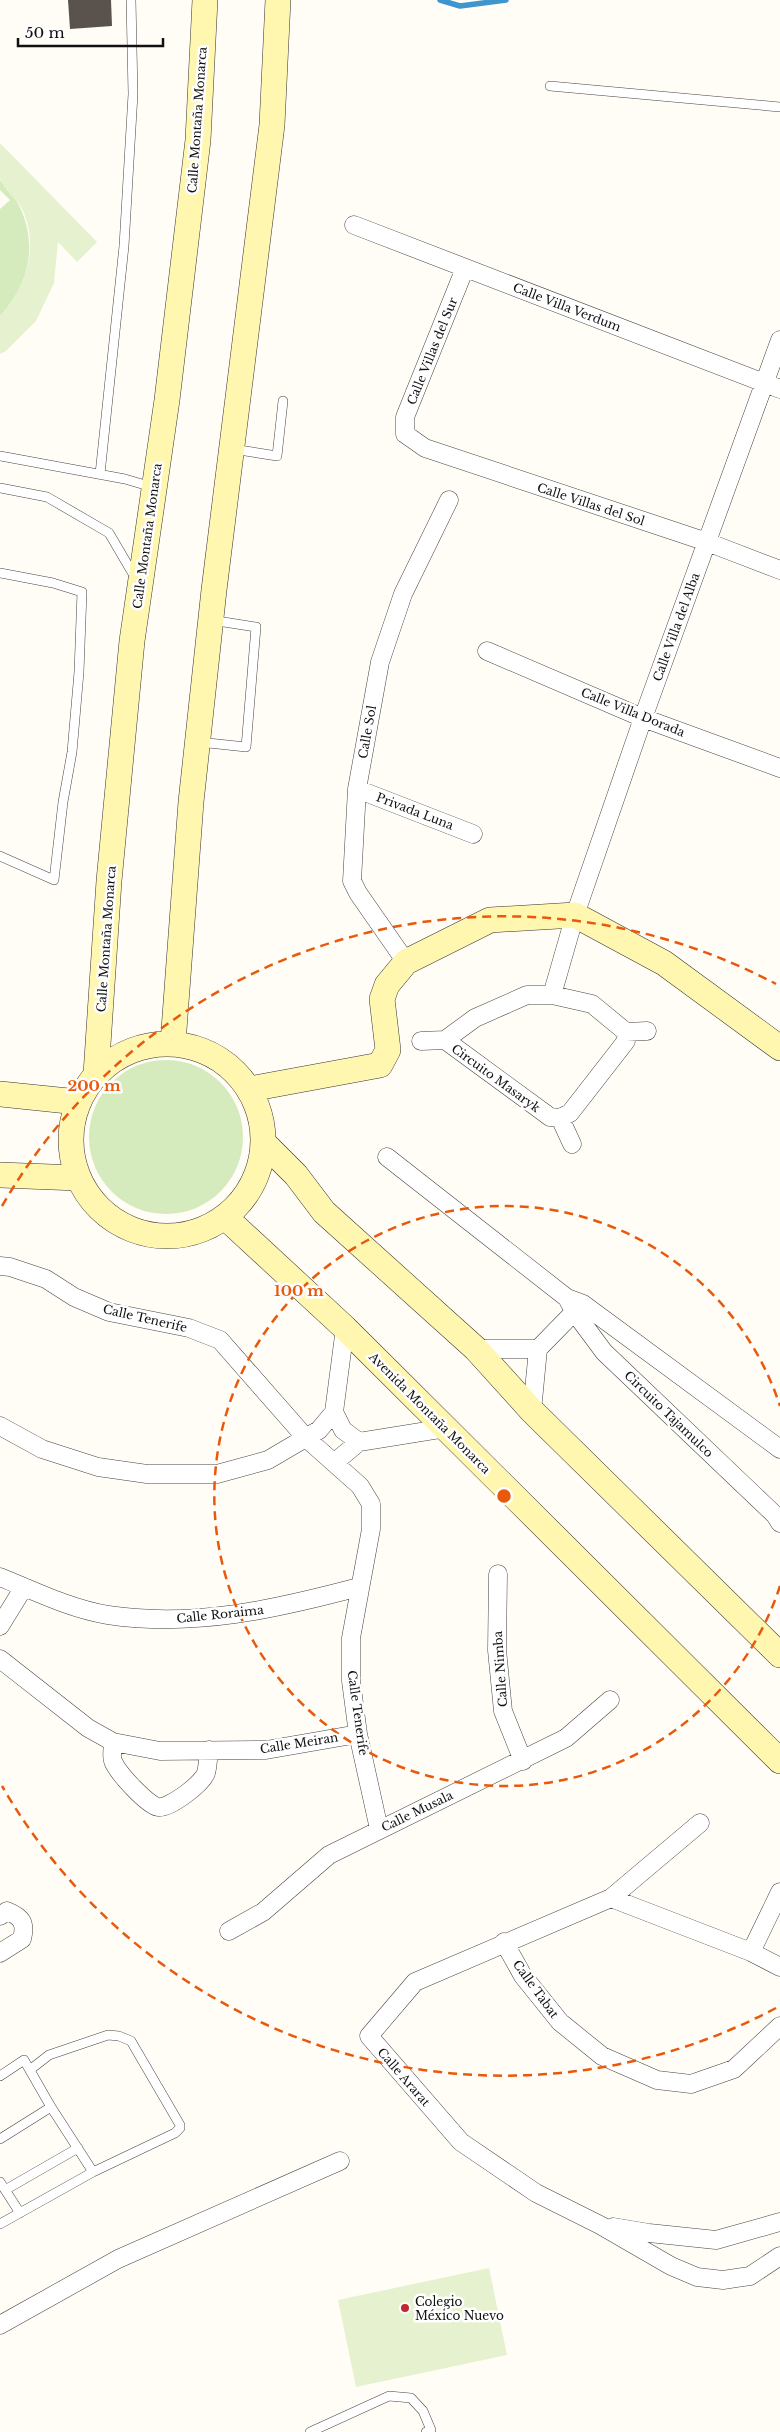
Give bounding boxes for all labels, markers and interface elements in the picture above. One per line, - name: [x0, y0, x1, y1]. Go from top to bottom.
- scale bar: [18, 15, 162, 47]
- text: 50 m: [25, 23, 65, 42]
- street label: Calle Montaña Monarca: [184, 46, 210, 194]
- street label: Calle Villa Verdum: [511, 279, 623, 335]
- street label: Calle Villas del Sur: [404, 295, 460, 407]
- street label: Calle Montaña Monarca: [129, 462, 165, 610]
- street label: Calle Villas del Sol: [535, 479, 647, 529]
- street label: Calle Villa del Alba: [649, 570, 703, 683]
- street label: Calle Villa Dorada: [579, 684, 687, 740]
- street label: Calle Sol: [355, 704, 379, 760]
- street label: Privada Luna: [374, 789, 456, 833]
- street label: Calle Montaña Monarca: [93, 865, 119, 1013]
- street label: Circuito Masaryk: [449, 1041, 544, 1116]
- text: 200 m: [68, 1076, 121, 1095]
- text: 100 m: [274, 1281, 324, 1300]
- street label: Calle Tenerife: [101, 1301, 189, 1335]
- street label: Avenida Montaña Monarca: [366, 1349, 494, 1477]
- street label: Circuito Tajamulco: [621, 1368, 717, 1460]
- centre of rings: [495, 1487, 513, 1505]
- street label: Calle Roraima: [176, 1602, 265, 1626]
- street label: Calle Nimba: [490, 1630, 510, 1708]
- street label: Calle Tenerife: [345, 1669, 371, 1757]
- street label: Calle Meiran: [259, 1729, 339, 1757]
- street label: Calle Musala: [379, 1787, 456, 1835]
- street label: Calle Tabat: [510, 1957, 562, 2021]
- street label: Calle Ararat: [375, 2045, 434, 2110]
- place label: Colegio México Nuevo: [415, 2294, 504, 2323]
- marker: Colegio México Nuevo: [399, 2302, 411, 2314]

